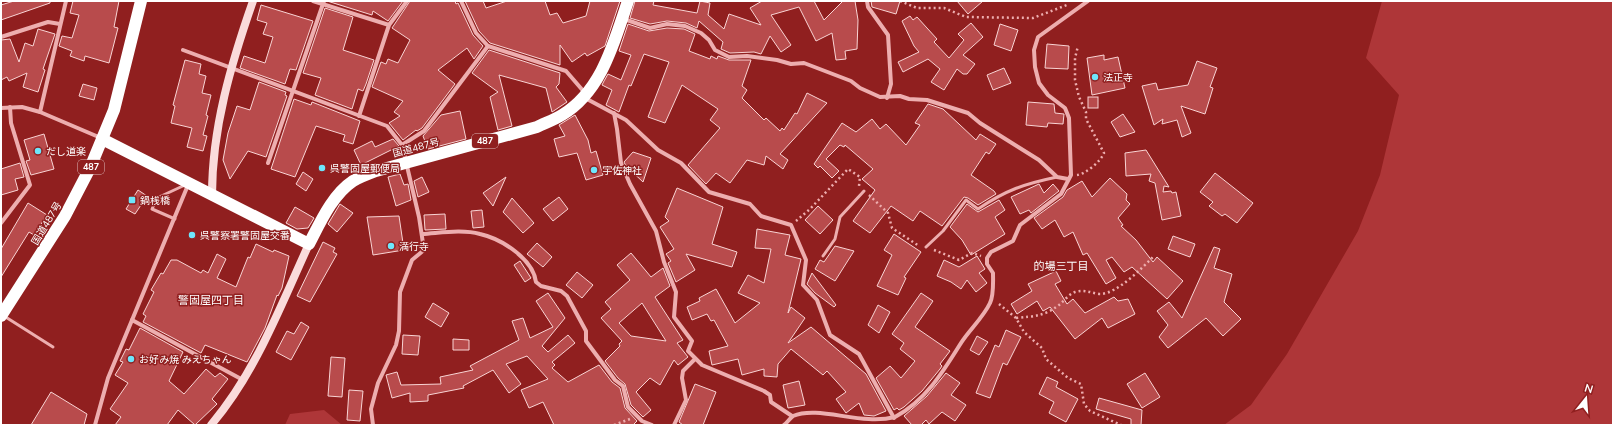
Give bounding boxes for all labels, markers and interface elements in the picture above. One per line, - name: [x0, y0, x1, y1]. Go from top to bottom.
- place label: 法正寺: [1103, 71, 1133, 84]
- marker: 法正寺: [1090, 72, 1100, 82]
- road number: 487: [472, 134, 498, 148]
- street label: 国道487号: [391, 135, 441, 160]
- place label: だし道楽: [46, 145, 86, 158]
- marker: だし道楽: [33, 146, 43, 156]
- road number: 487: [78, 160, 104, 174]
- place label: 呉警固屋郵便局: [330, 162, 400, 175]
- marker: 呉警固屋郵便局: [317, 163, 327, 173]
- place label: 宇佐神社: [602, 164, 642, 177]
- marker: 宇佐神社: [589, 165, 599, 175]
- place label: 鍋桟橋: [140, 194, 170, 207]
- marker: 鍋桟橋: [127, 195, 137, 205]
- street label: 国道487号: [28, 199, 64, 247]
- place label: 呉警察署警固屋交番: [200, 229, 290, 242]
- marker: 呉警察署警固屋交番: [187, 230, 197, 240]
- place label: 満行寺: [399, 240, 429, 253]
- marker: 満行寺: [386, 241, 396, 251]
- district label: 的場三丁目: [1034, 259, 1089, 273]
- district label: 警固屋四丁目: [178, 293, 244, 307]
- place label: お好み焼 みえちゃん: [139, 353, 232, 366]
- marker: お好み焼 みえちゃん: [126, 354, 136, 364]
- north arrow: [1566, 378, 1606, 418]
- text: N: [1583, 381, 1595, 396]

